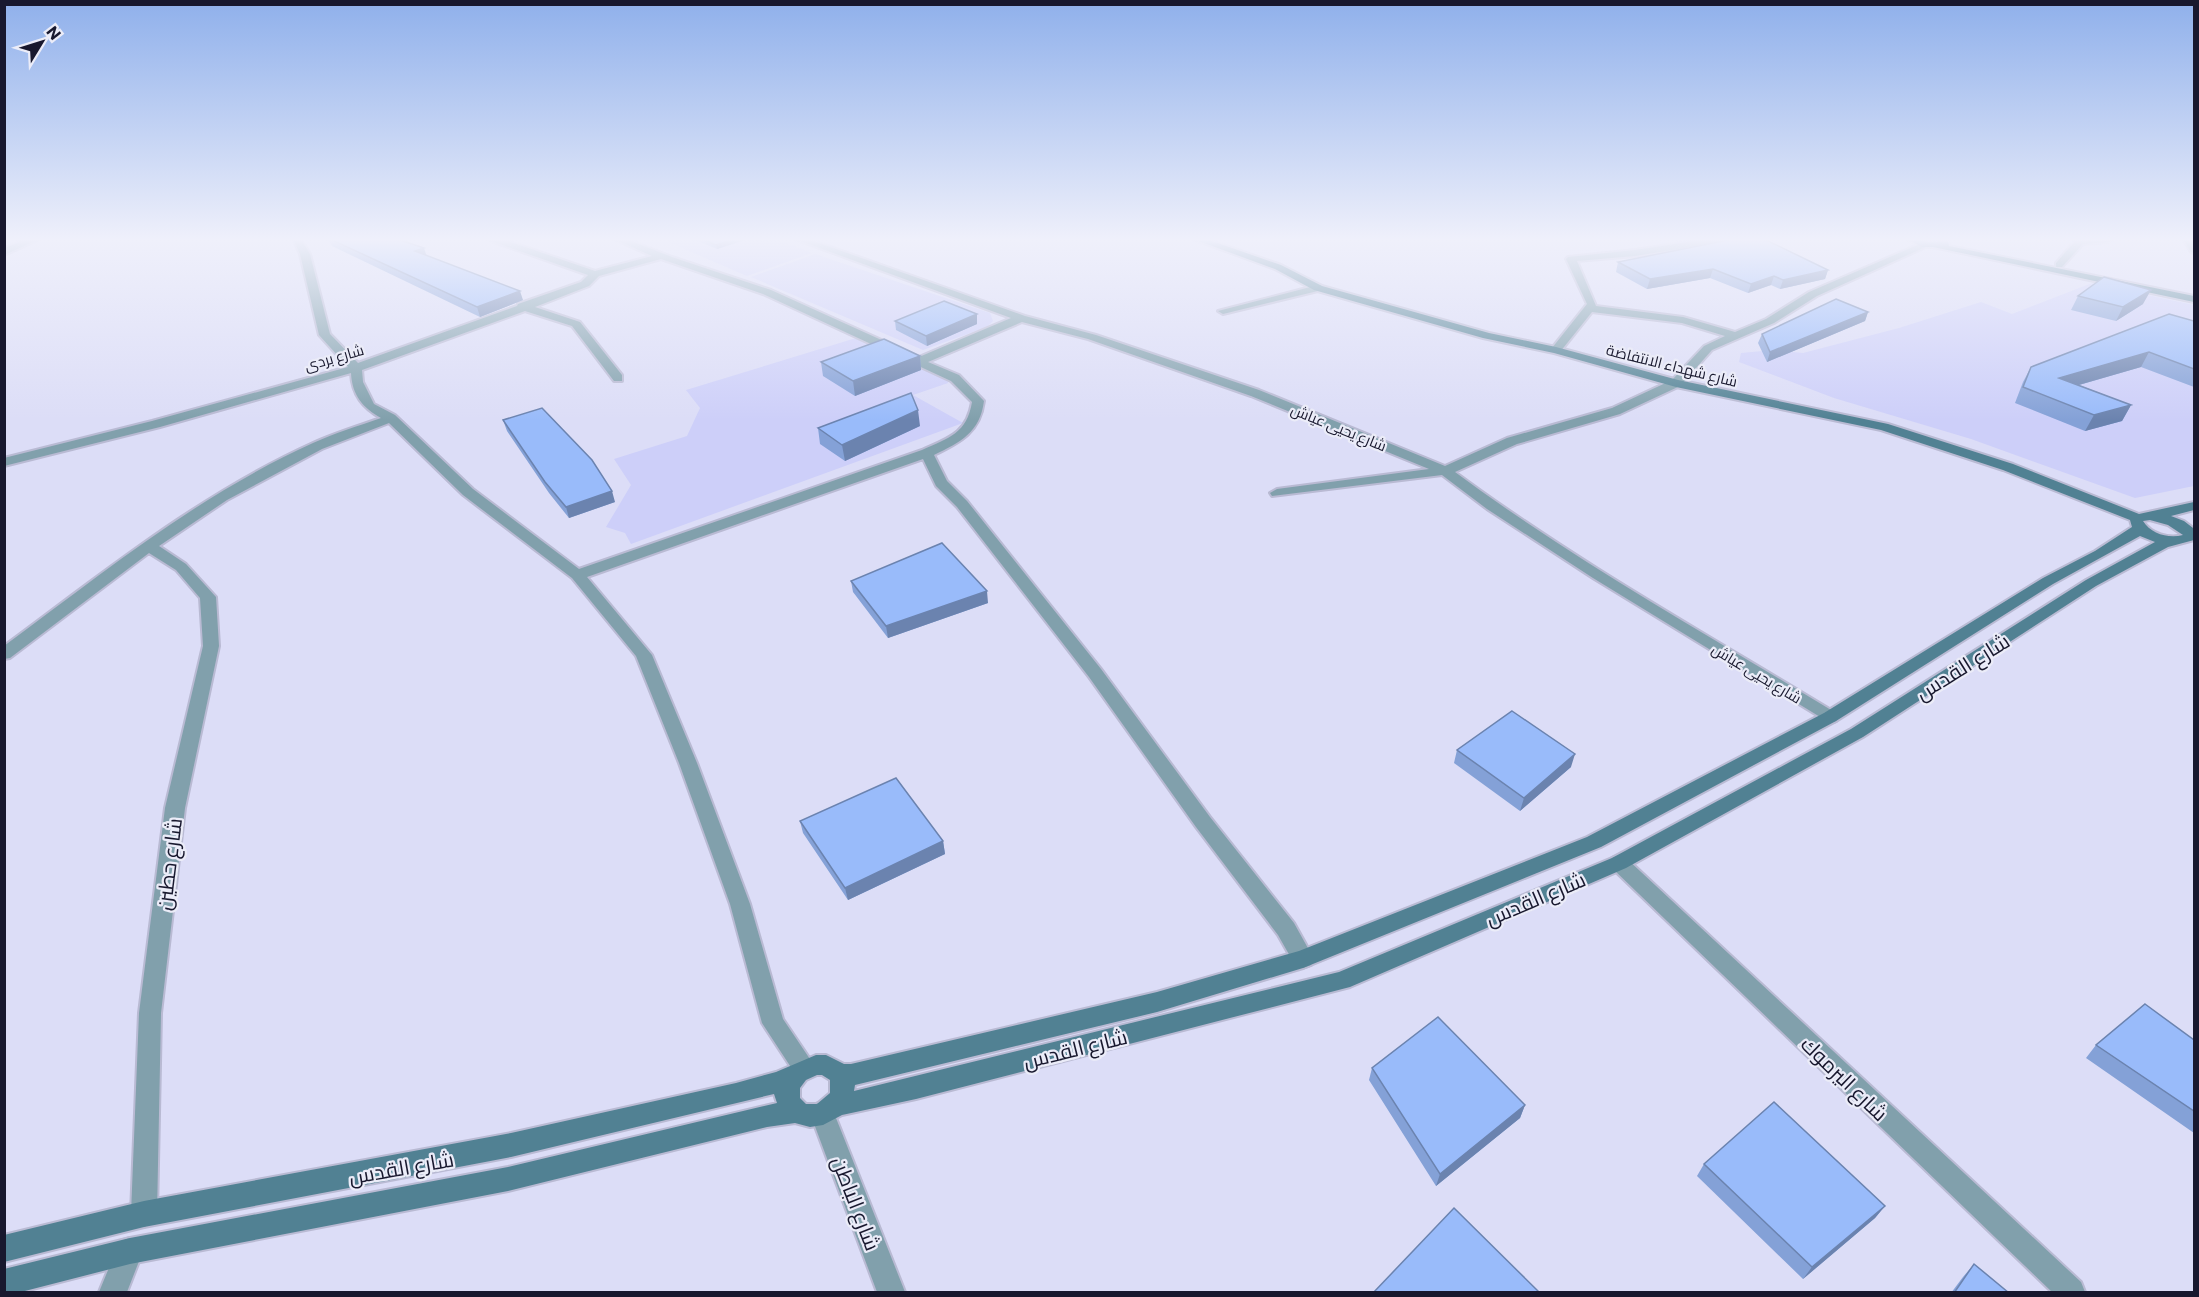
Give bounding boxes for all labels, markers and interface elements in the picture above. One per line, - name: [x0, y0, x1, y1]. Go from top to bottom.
- north arrow: [12, 12, 72, 72]
- text: N: [43, 22, 65, 43]
- street label: شارع بردى: [302, 340, 367, 377]
- street label: شارع شهداء الانتفاضة: [1604, 340, 1739, 393]
- street label: شارع يحيى عياش: [1287, 400, 1389, 457]
- street label: شارع القدس: [1910, 627, 2015, 707]
- street label: شارع يحيى عياش: [1707, 639, 1805, 709]
- street label: شارع حطين: [150, 816, 189, 912]
- street label: شارع القدس: [1481, 866, 1590, 933]
- street label: شارع القدس: [1020, 1023, 1130, 1076]
- street label: ِشارع اليرموك: [1794, 1031, 1893, 1128]
- street label: شارع القدس: [347, 1145, 456, 1191]
- street label: شارع الباطن: [825, 1152, 886, 1255]

